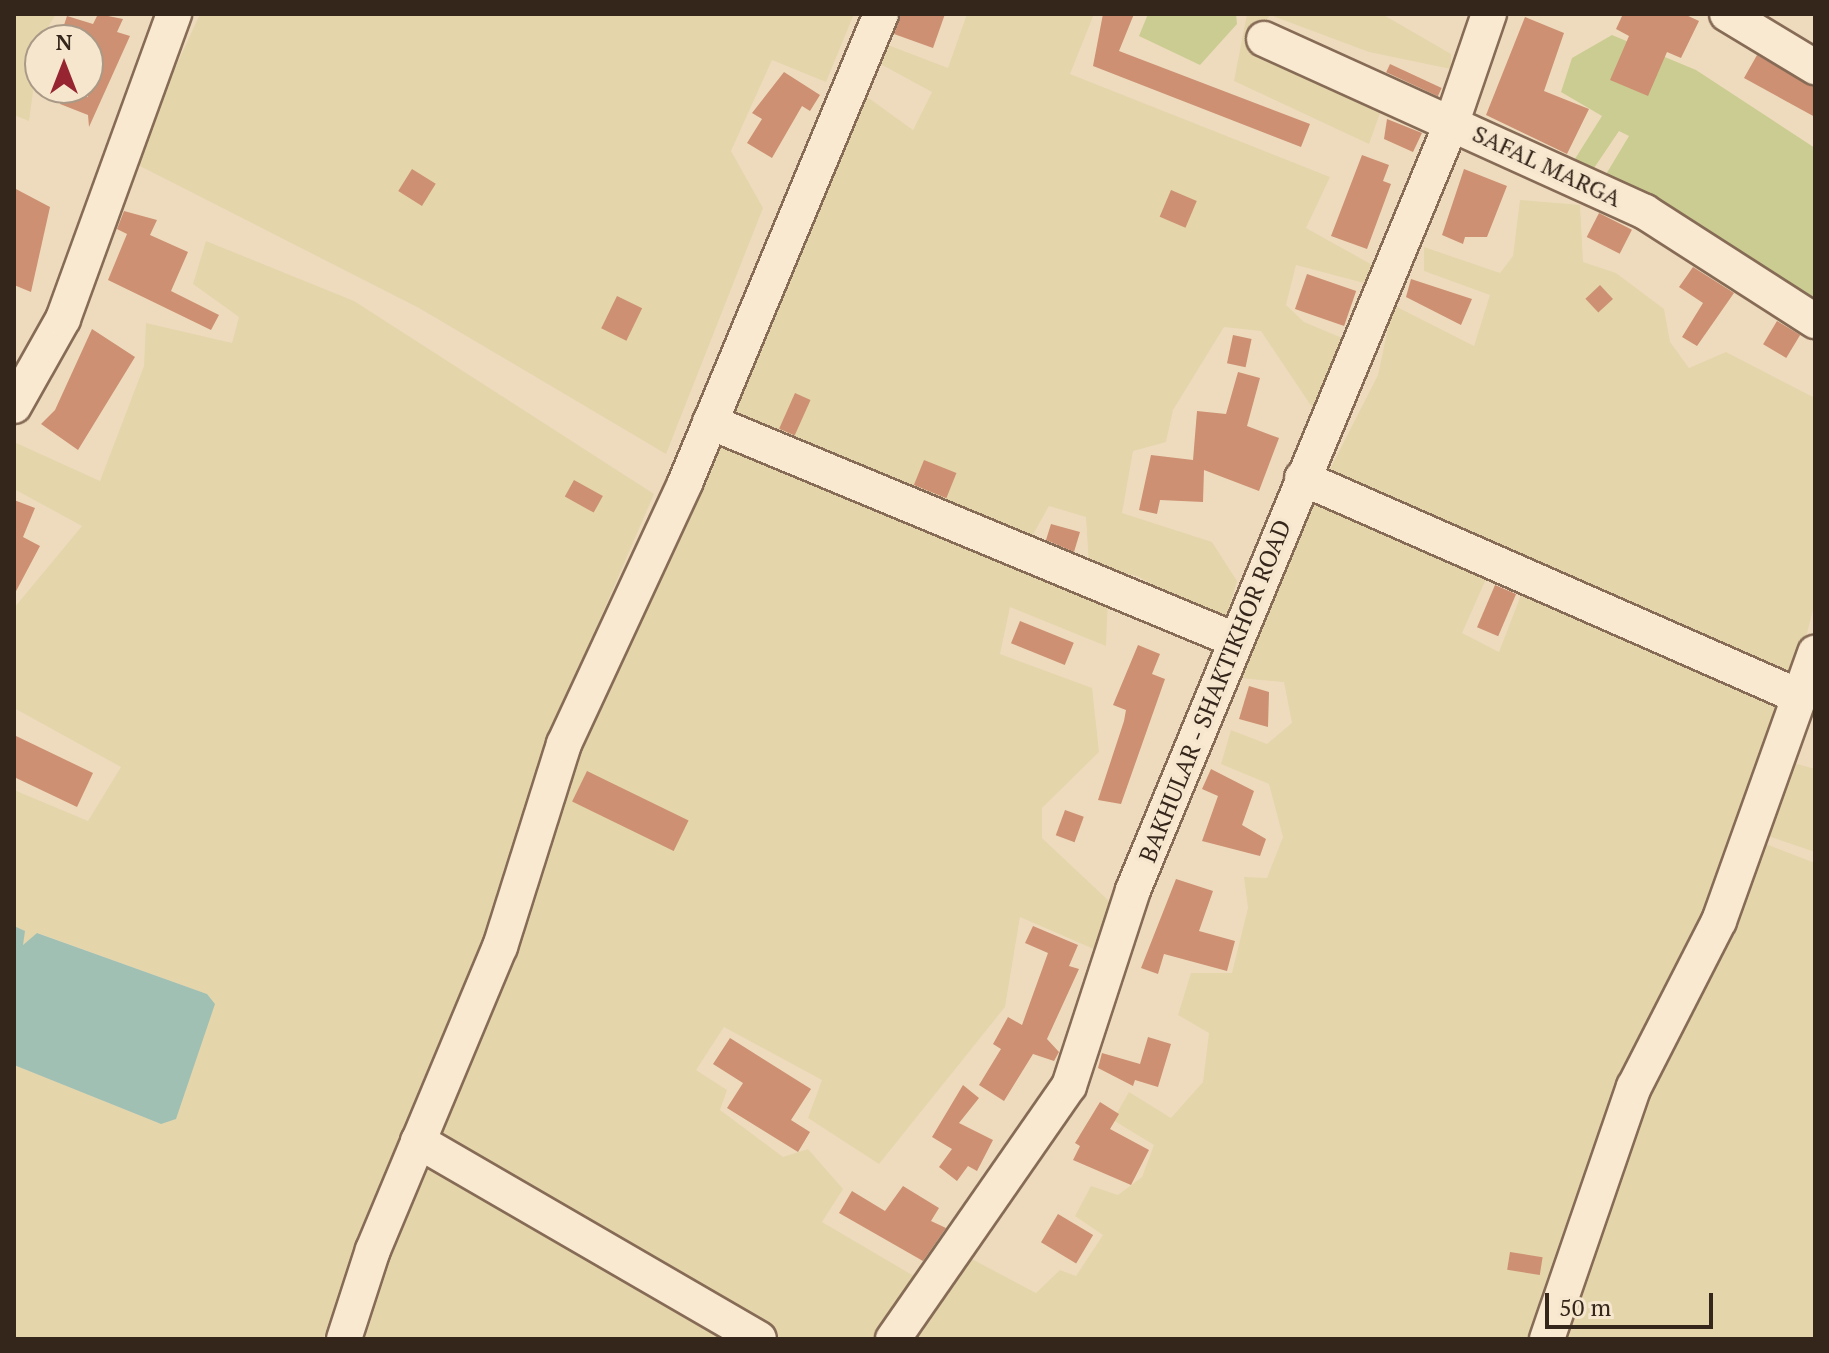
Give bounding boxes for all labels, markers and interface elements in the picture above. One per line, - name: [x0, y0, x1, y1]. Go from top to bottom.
- north arrow: [24, 24, 104, 104]
- text: N: [56, 27, 72, 56]
- street label: SAFAL MARGA: [1468, 119, 1626, 213]
- street label: BAKHULAR - SHAKTIKHOR ROAD: [1133, 515, 1297, 867]
- scale bar: [1549, 1277, 1717, 1327]
- text: 50 m: [1559, 1291, 1611, 1323]

